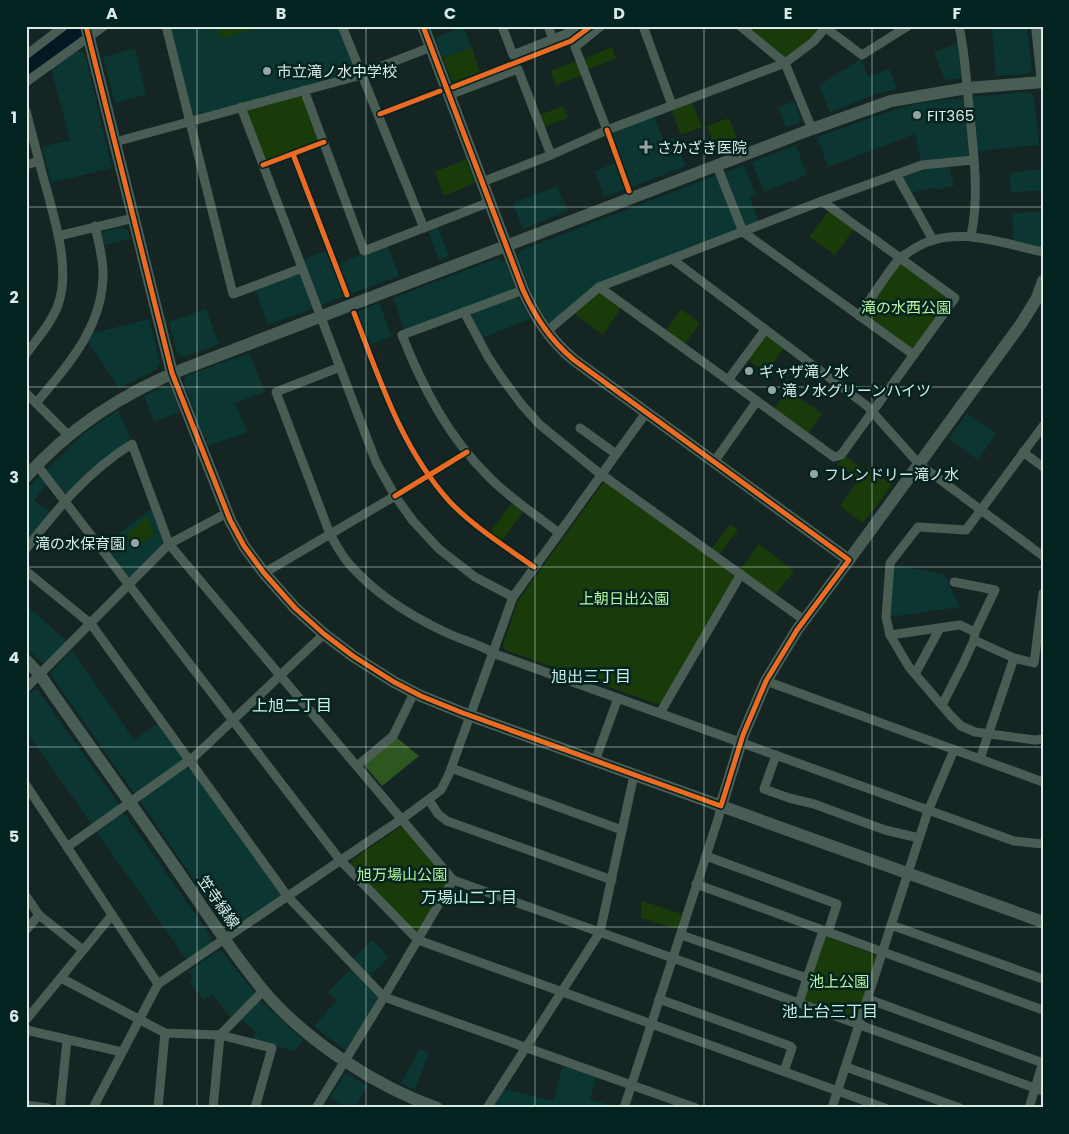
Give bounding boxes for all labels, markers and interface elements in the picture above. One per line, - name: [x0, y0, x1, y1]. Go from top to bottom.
- text: A: [106, 2, 118, 25]
- text: B: [276, 2, 286, 25]
- text: C: [444, 2, 456, 25]
- text: D: [613, 2, 625, 25]
- text: E: [784, 2, 792, 25]
- text: F: [953, 2, 962, 25]
- place label: 市立滝ノ水中学校: [277, 61, 397, 82]
- marker: 市立滝ノ水中学校: [261, 65, 273, 77]
- place label: FIT365: [927, 105, 974, 126]
- text: 1: [11, 106, 17, 129]
- marker: FIT365: [911, 109, 923, 121]
- place label: さかざき医院: [657, 137, 747, 158]
- marker: さかざき医院: [639, 140, 653, 154]
- text: 2: [9, 286, 19, 309]
- park label: 滝の水西公園: [861, 297, 951, 318]
- place label: ギャザ滝ノ水: [759, 361, 849, 382]
- marker: ギャザ滝ノ水: [743, 365, 755, 377]
- place label: 滝ノ水グリーンハイツ: [782, 380, 931, 401]
- marker: 滝ノ水グリーンハイツ: [766, 384, 778, 396]
- place label: フレンドリー滝ノ水: [824, 464, 959, 485]
- text: 3: [9, 466, 19, 489]
- marker: フレンドリー滝ノ水: [808, 468, 820, 480]
- place label: 滝の水保育園: [35, 533, 125, 554]
- marker: 滝の水保育園: [129, 537, 141, 549]
- park label: 上朝日出公園: [579, 588, 669, 609]
- text: 4: [9, 646, 20, 669]
- district label: 旭出三丁目: [551, 665, 631, 688]
- district label: 上旭二丁目: [252, 694, 332, 717]
- text: 5: [9, 825, 19, 848]
- park label: 旭万場山公園: [357, 864, 447, 885]
- street label: 笠寺緑線: [193, 871, 245, 933]
- district label: 万場山二丁目: [421, 886, 517, 909]
- park label: 池上公園: [809, 971, 869, 992]
- district label: 池上台三丁目: [782, 1000, 878, 1023]
- text: 6: [9, 1005, 19, 1028]

